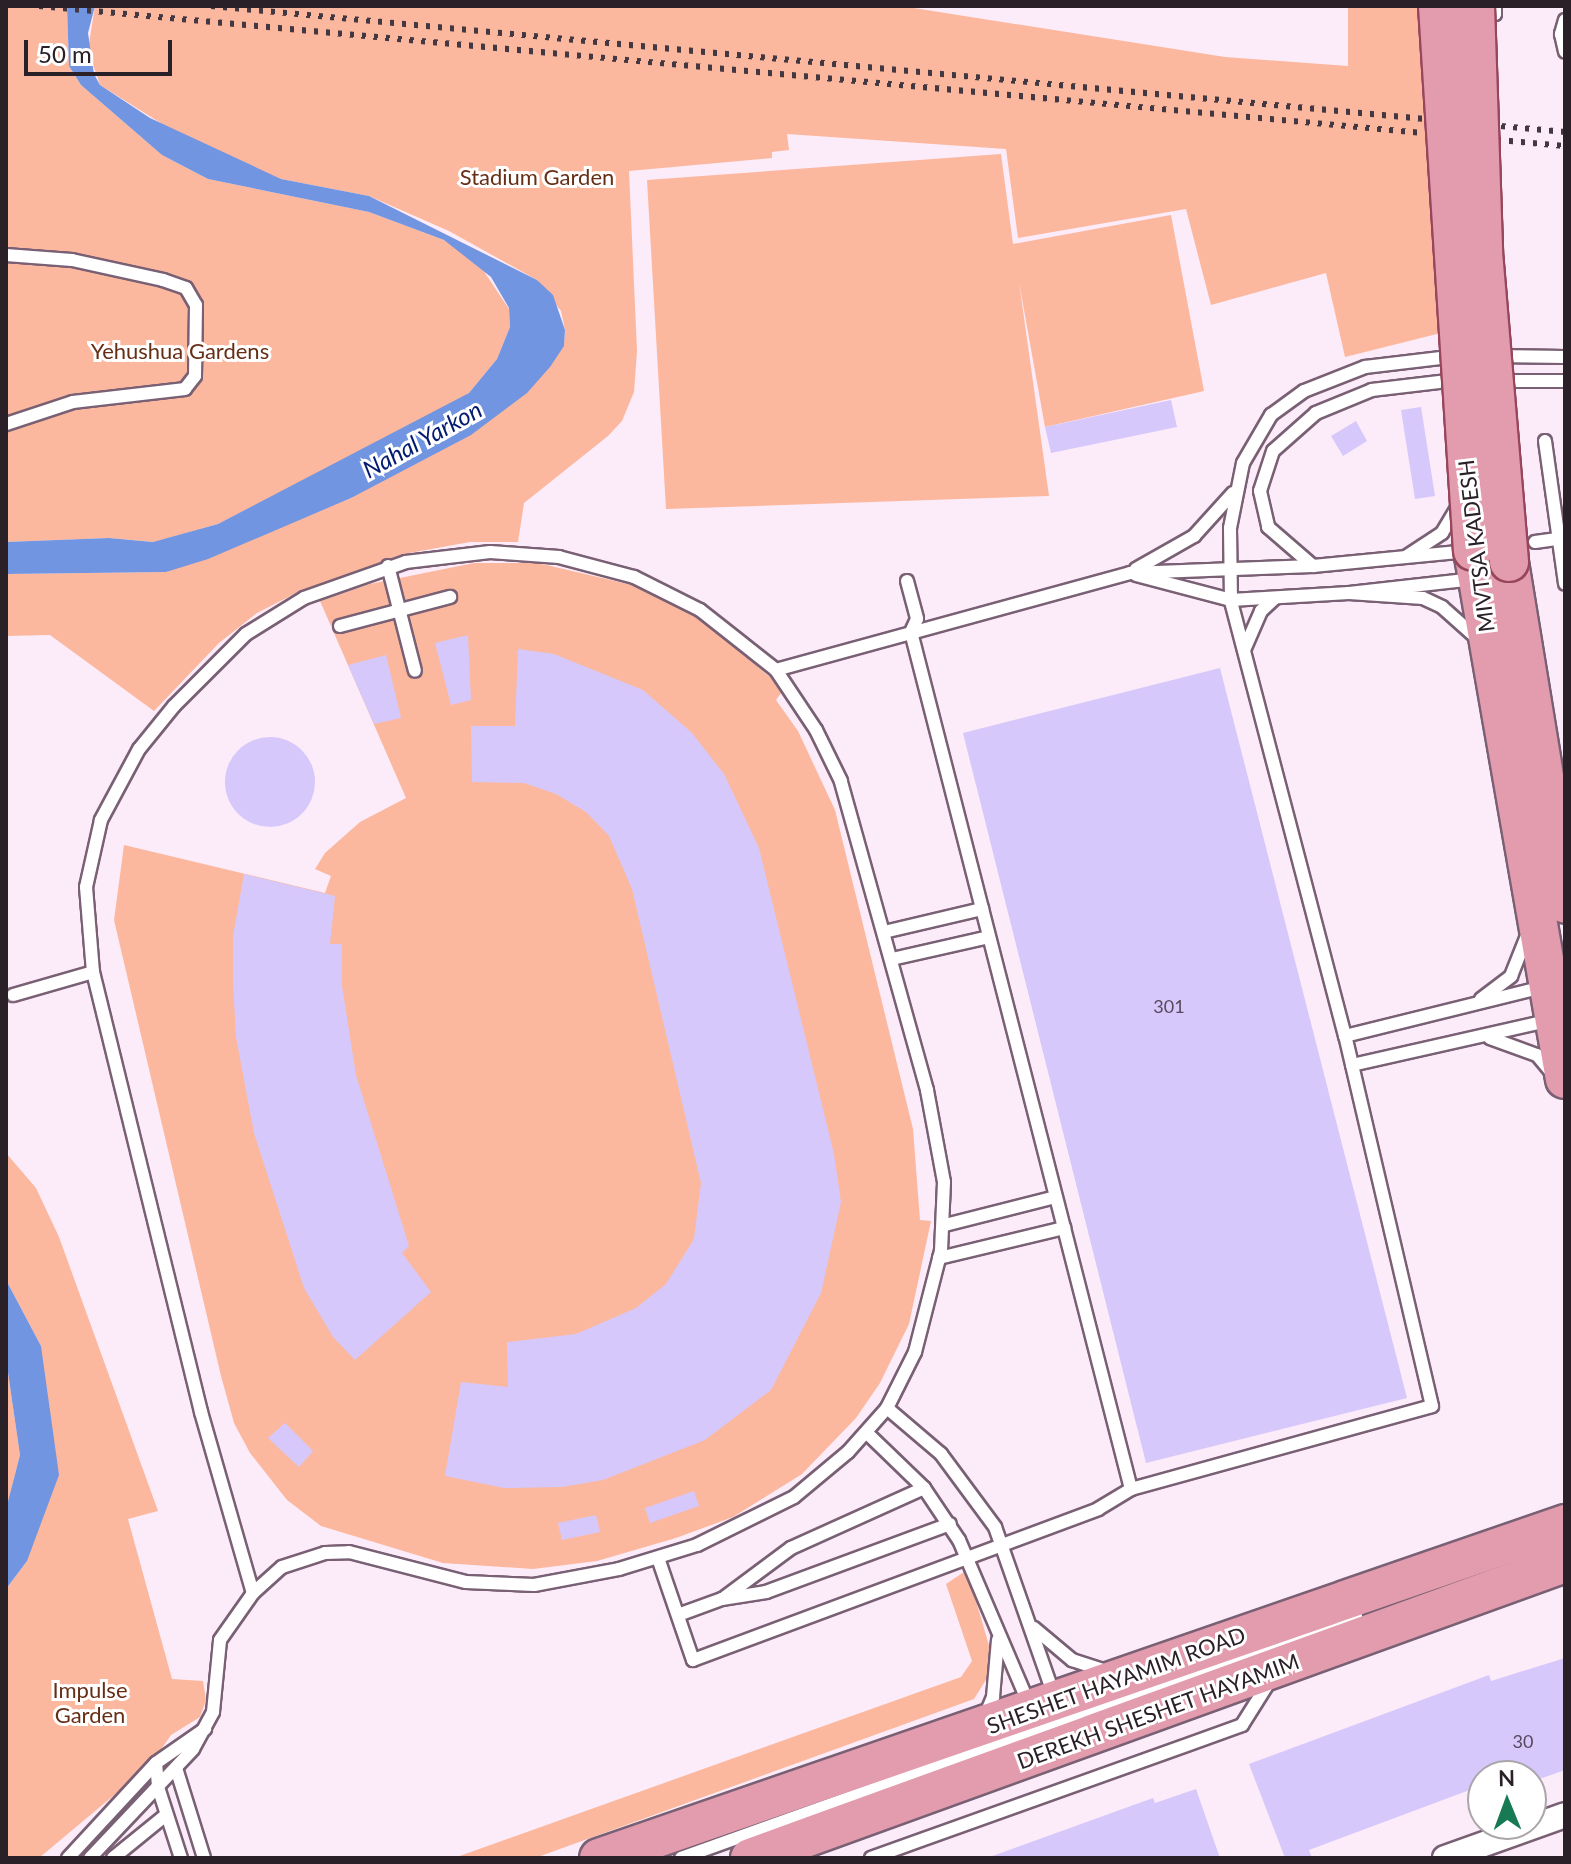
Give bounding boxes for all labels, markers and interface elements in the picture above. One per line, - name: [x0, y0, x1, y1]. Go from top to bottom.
- scale bar: [28, 24, 176, 74]
- text: 50 m: [38, 39, 92, 68]
- park label: Stadium Garden: [460, 164, 614, 190]
- park label: Yehushua Gardens: [91, 338, 269, 364]
- water label: Nahal Yarkon: [357, 394, 487, 484]
- street label: MIVTSA KADESH: [1452, 458, 1500, 634]
- house number: 301: [1153, 995, 1185, 1017]
- street label: SHESHET HAYAMIM ROAD: [983, 1621, 1249, 1739]
- street label: DEREKH SHESHET HAYAMIM: [1013, 1648, 1303, 1774]
- park label: Impulse Garden: [52, 1676, 128, 1728]
- house number: 30: [1513, 1730, 1533, 1752]
- north arrow: [1467, 1760, 1547, 1840]
- text: N: [1498, 1764, 1515, 1791]

